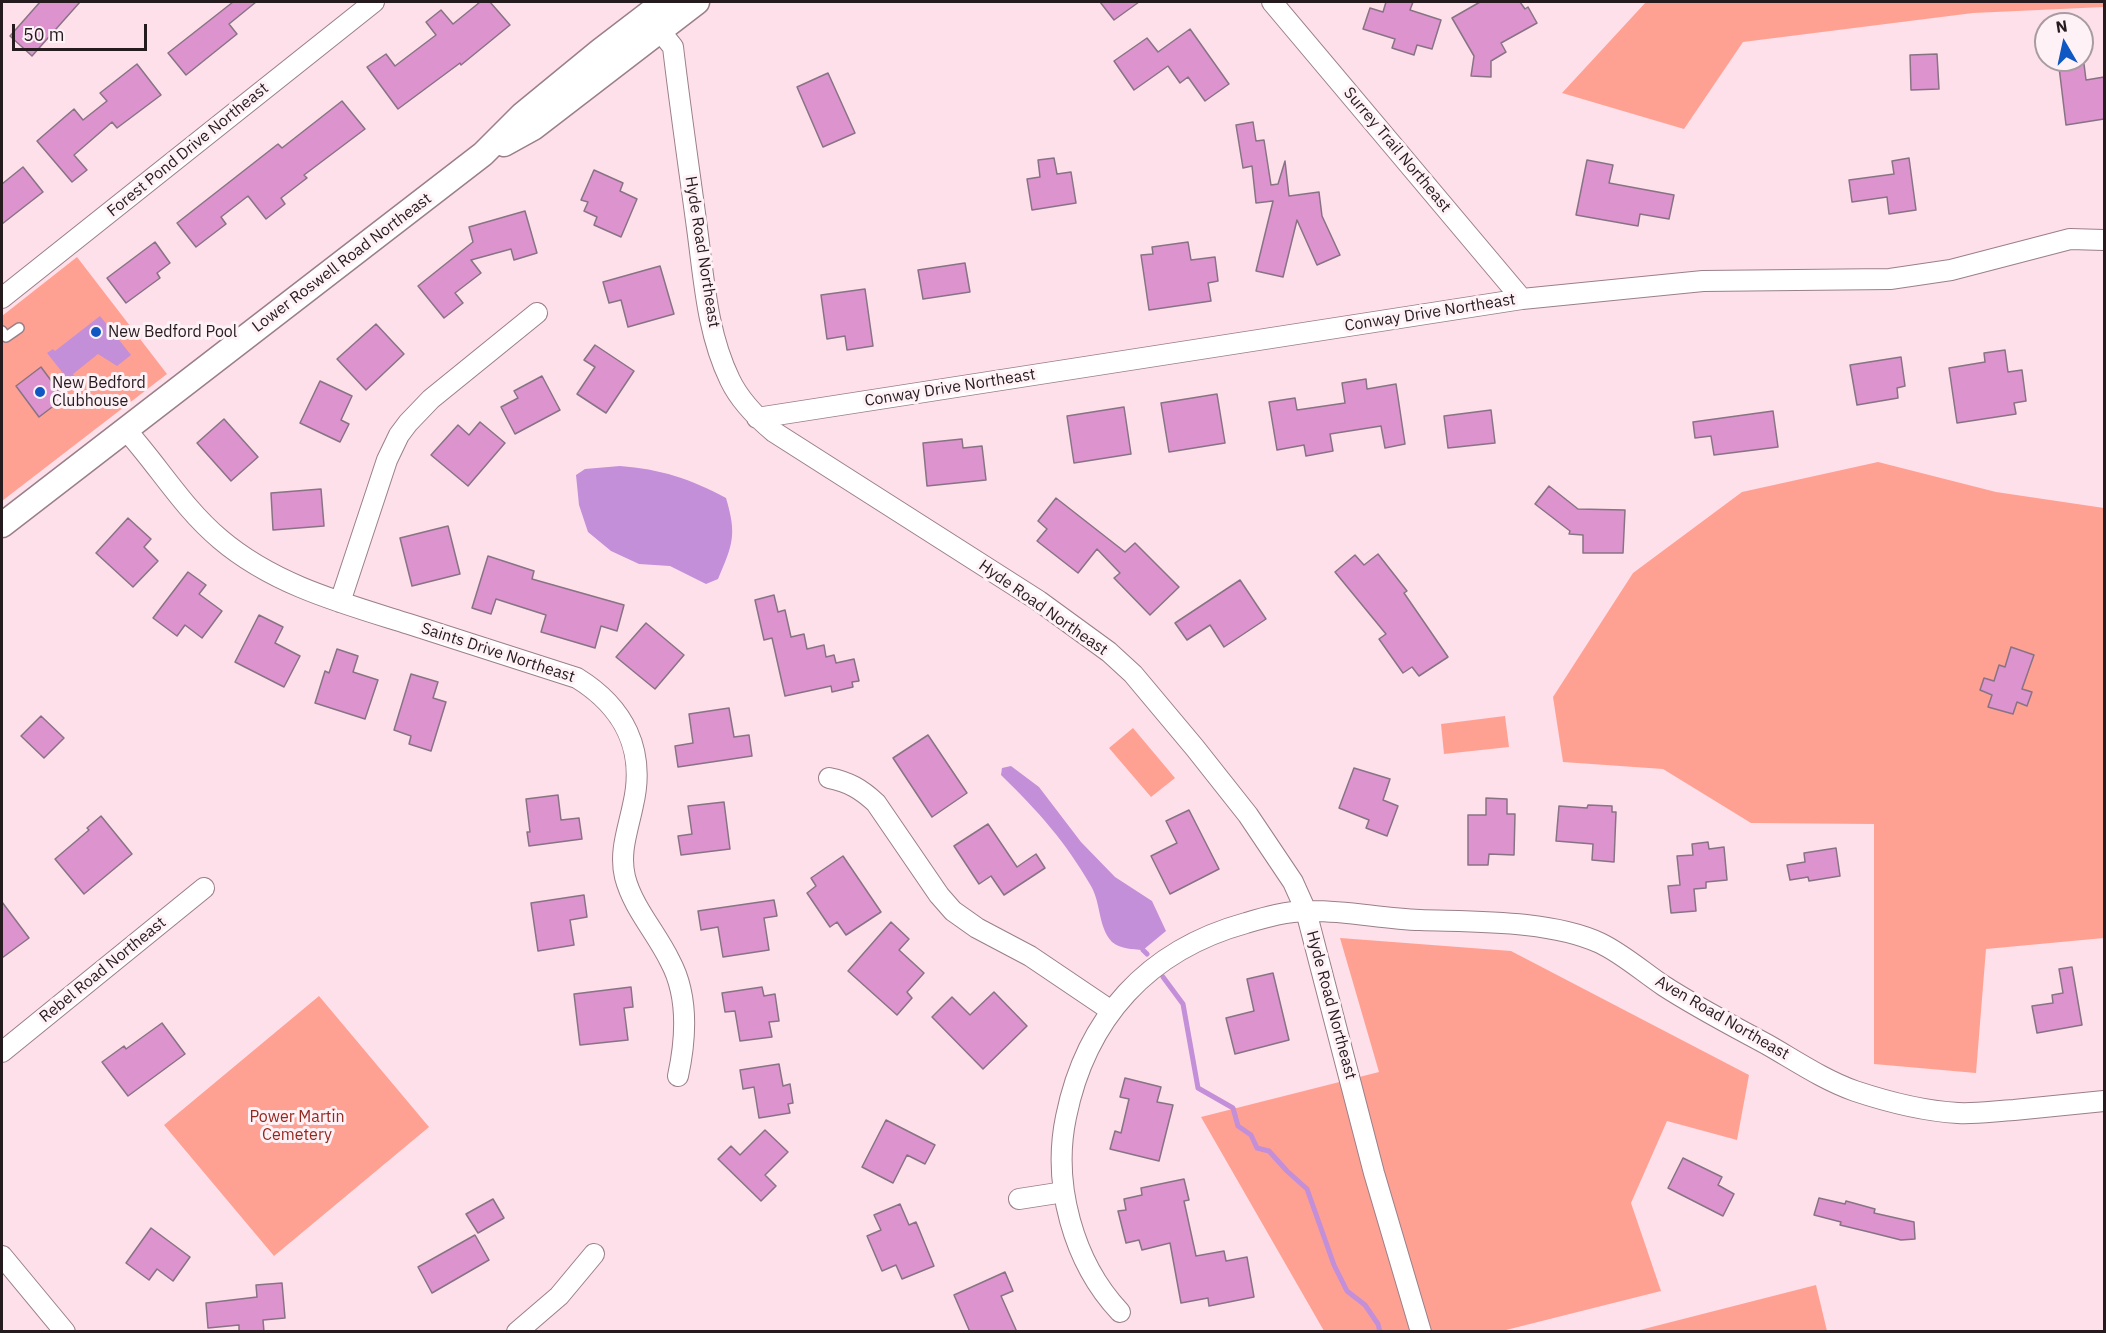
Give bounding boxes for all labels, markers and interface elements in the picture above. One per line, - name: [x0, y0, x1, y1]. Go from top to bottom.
- scale bar: [15, 12, 150, 50]
- north arrow: [2034, 12, 2094, 72]
- text: N: [2054, 15, 2069, 37]
- text: 50 m: [23, 23, 65, 46]
- street label: Forest Pond Drive Northeast: [103, 79, 273, 221]
- street label: Surrey Trail Northeast: [1339, 84, 1455, 216]
- street label: Hyde Road Northeast: [681, 175, 723, 329]
- street label: Lower Roswell Road Northeast: [249, 189, 435, 337]
- street label: Conway Drive Northeast: [1343, 290, 1517, 336]
- place label: New Bedford Pool: [108, 322, 237, 342]
- marker: New Bedford Pool: [89, 325, 103, 339]
- street label: Conway Drive Northeast: [863, 365, 1037, 411]
- place label: New Bedford Clubhouse: [52, 373, 146, 411]
- marker: New Bedford Clubhouse: [33, 385, 47, 399]
- street label: Hyde Road Northeast: [975, 556, 1111, 660]
- street label: Saints Drive Northeast: [419, 619, 577, 687]
- street label: Rebel Road Northeast: [36, 913, 170, 1027]
- street label: Hyde Road Northeast: [1302, 929, 1360, 1081]
- street label: Aven Road Northeast: [1652, 972, 1792, 1064]
- park label: Power Martin Cemetery: [249, 1107, 345, 1145]

